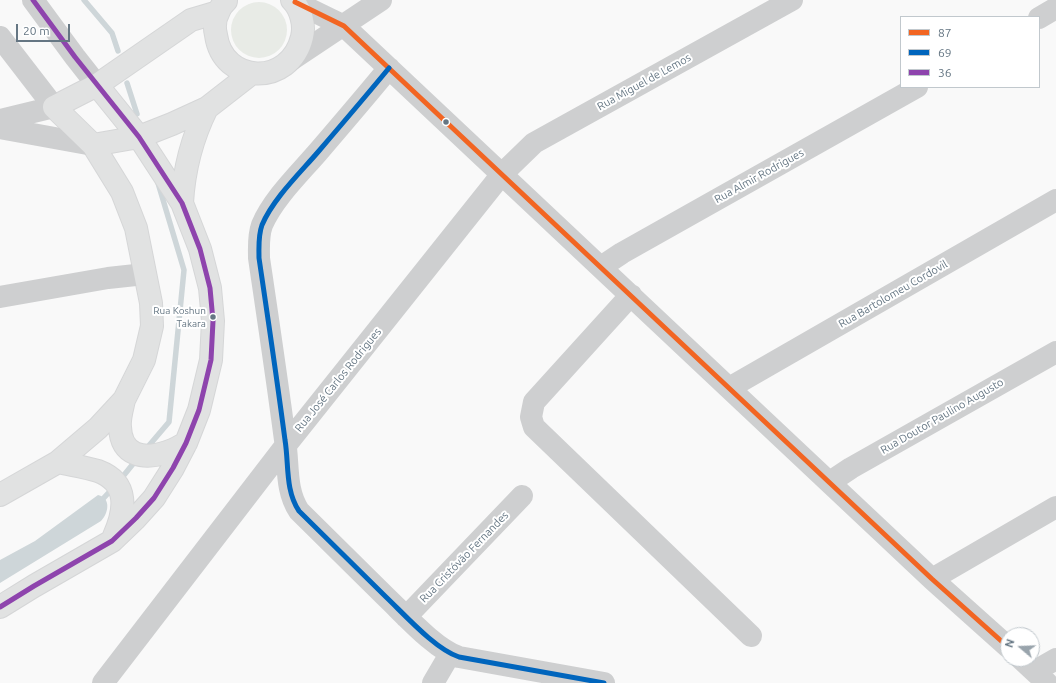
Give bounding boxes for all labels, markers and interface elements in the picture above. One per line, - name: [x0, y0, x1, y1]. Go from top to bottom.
- scale bar: [18, 16, 72, 42]
- legend: [900, 16, 1040, 88]
- text: 20 m: [23, 24, 50, 37]
- text: 87: [938, 26, 952, 39]
- text: 69: [938, 46, 952, 59]
- street label: Rua Miguel de Lemos: [595, 51, 693, 113]
- text: 36: [938, 66, 952, 79]
- unlabelled marker: [441, 117, 451, 127]
- street label: Rua Almir Rodrigues: [712, 146, 806, 206]
- street label: Rua Bartolomeu Cordovil: [836, 257, 950, 331]
- place label: Rua Koshun Takara: [153, 305, 206, 328]
- marker: Rua Koshun Takara: [208, 312, 218, 322]
- street label: Rua José Carlos Rodrigues: [292, 325, 384, 435]
- street label: Rua Doutor Paulino Augusto: [878, 375, 1006, 457]
- street label: Rua Cristóvão Fernandes: [417, 509, 511, 605]
- north arrow: [1000, 627, 1040, 667]
- text: N: [1003, 638, 1017, 649]

